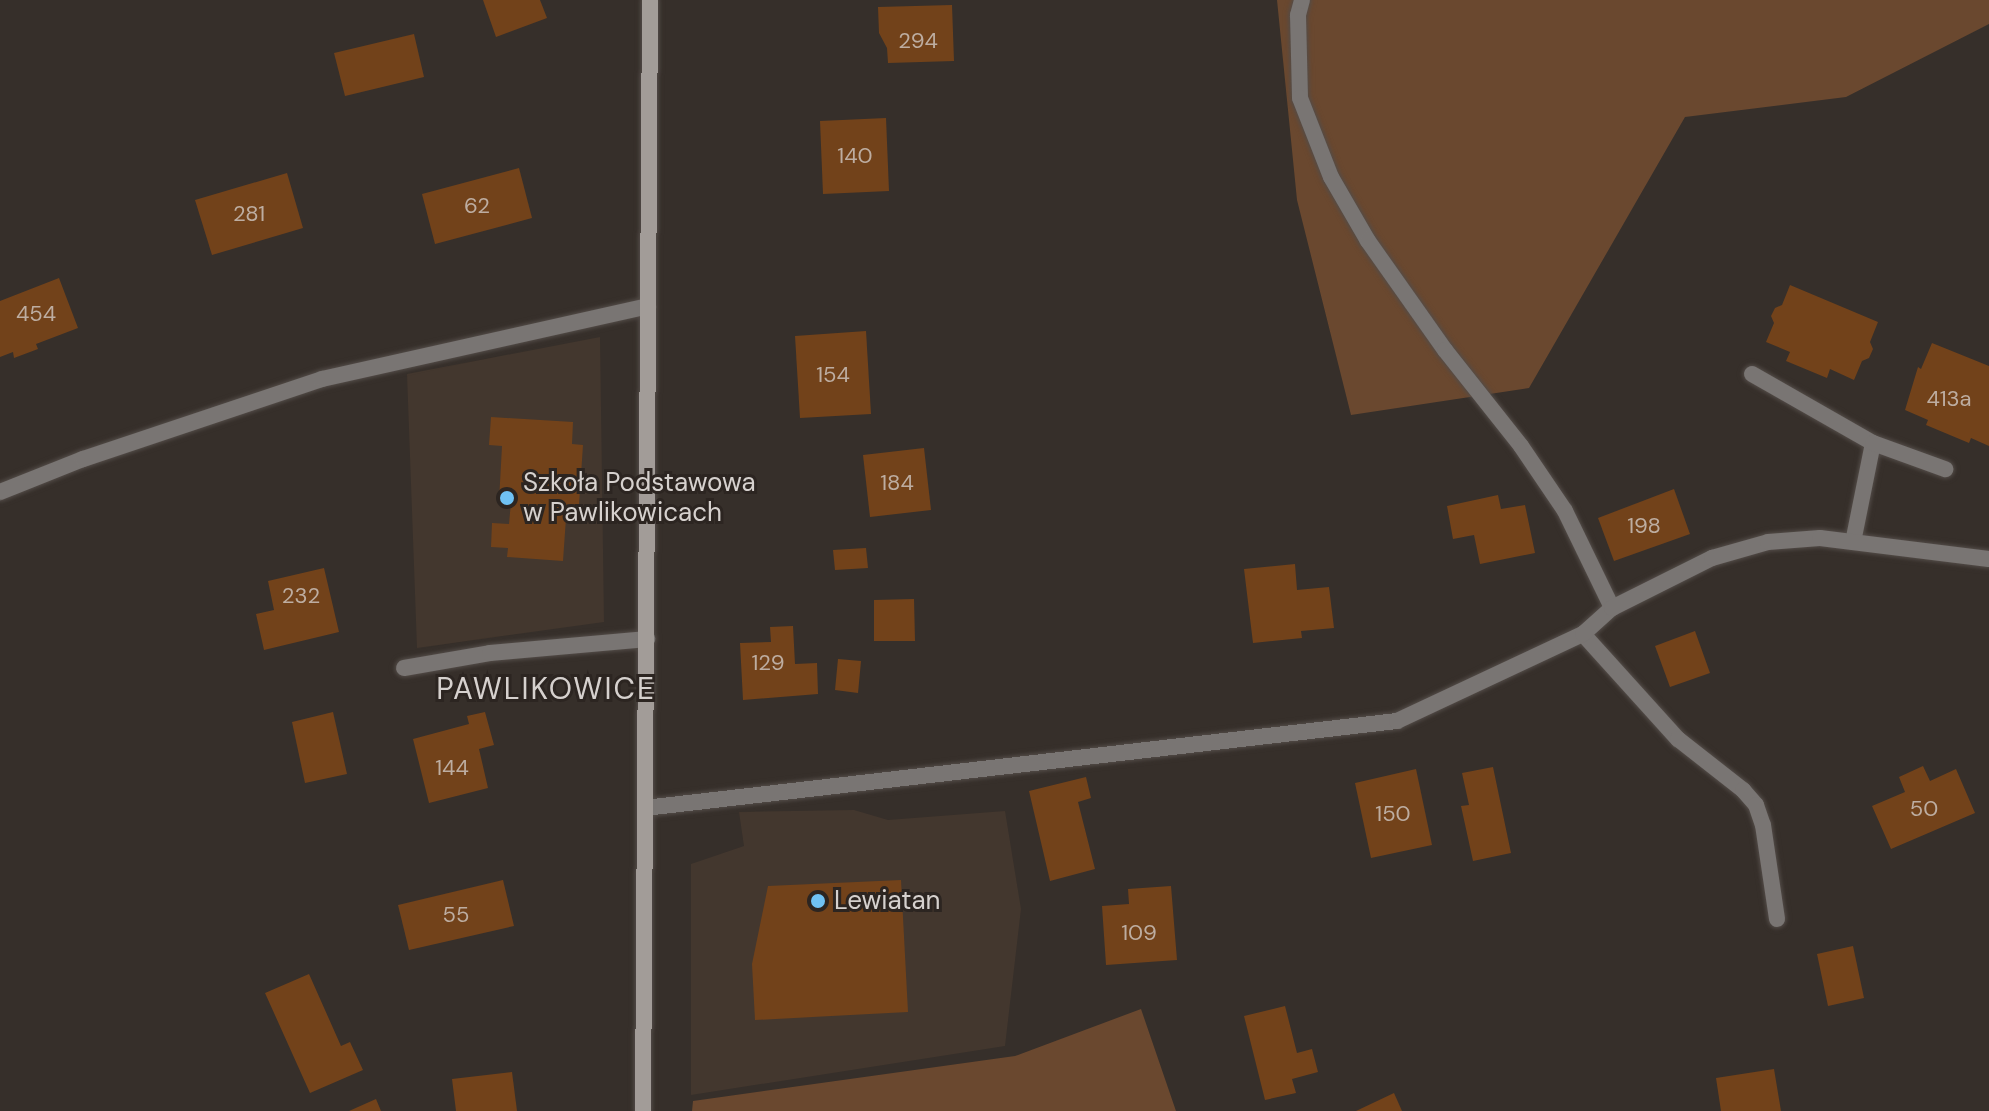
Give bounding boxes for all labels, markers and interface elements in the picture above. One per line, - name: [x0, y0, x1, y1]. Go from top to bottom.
- house number: 294: [898, 28, 938, 54]
- house number: 140: [837, 143, 873, 169]
- house number: 62: [464, 193, 490, 219]
- house number: 281: [233, 201, 265, 227]
- house number: 454: [16, 301, 56, 327]
- house number: 154: [816, 362, 850, 388]
- house number: 413a: [1926, 386, 1972, 412]
- place label: Szkoła Podstawowa w Pawlikowicach: [523, 467, 756, 528]
- house number: 184: [880, 470, 914, 496]
- marker: Szkoła Podstawowa w Pawlikowicach: [498, 489, 516, 507]
- house number: 198: [1627, 513, 1661, 539]
- house number: 232: [282, 583, 320, 609]
- house number: 129: [751, 650, 785, 676]
- district label: PAWLIKOWICE: [436, 671, 656, 707]
- house number: 144: [435, 755, 469, 781]
- house number: 50: [1910, 796, 1938, 822]
- house number: 150: [1375, 801, 1411, 827]
- place label: Lewiatan: [834, 885, 941, 917]
- marker: Lewiatan: [809, 892, 827, 910]
- house number: 55: [443, 902, 469, 928]
- house number: 109: [1121, 920, 1157, 946]

